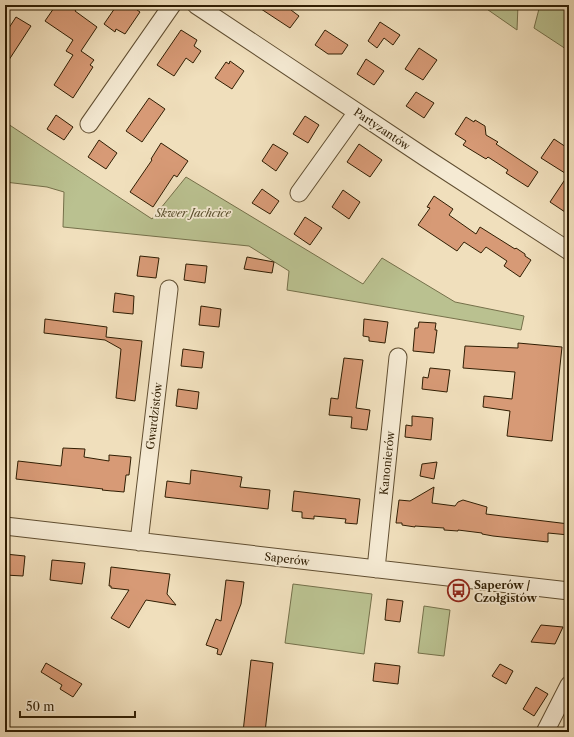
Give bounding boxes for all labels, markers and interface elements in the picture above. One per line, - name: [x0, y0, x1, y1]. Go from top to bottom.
- street label: Partyzantów: [351, 105, 414, 154]
- park label: Skwer Jachcice: [154, 206, 231, 220]
- street label: Gwardzistów: [143, 381, 165, 450]
- street label: Kanonierów: [377, 429, 397, 496]
- street label: Saperów: [264, 549, 311, 569]
- bus stop icon: Saperów / Czołgistów: [446, 578, 472, 604]
- place label: Saperów / Czołgistów: [474, 578, 537, 605]
- scale bar: [20, 693, 135, 719]
- text: 50 m: [26, 699, 55, 714]

